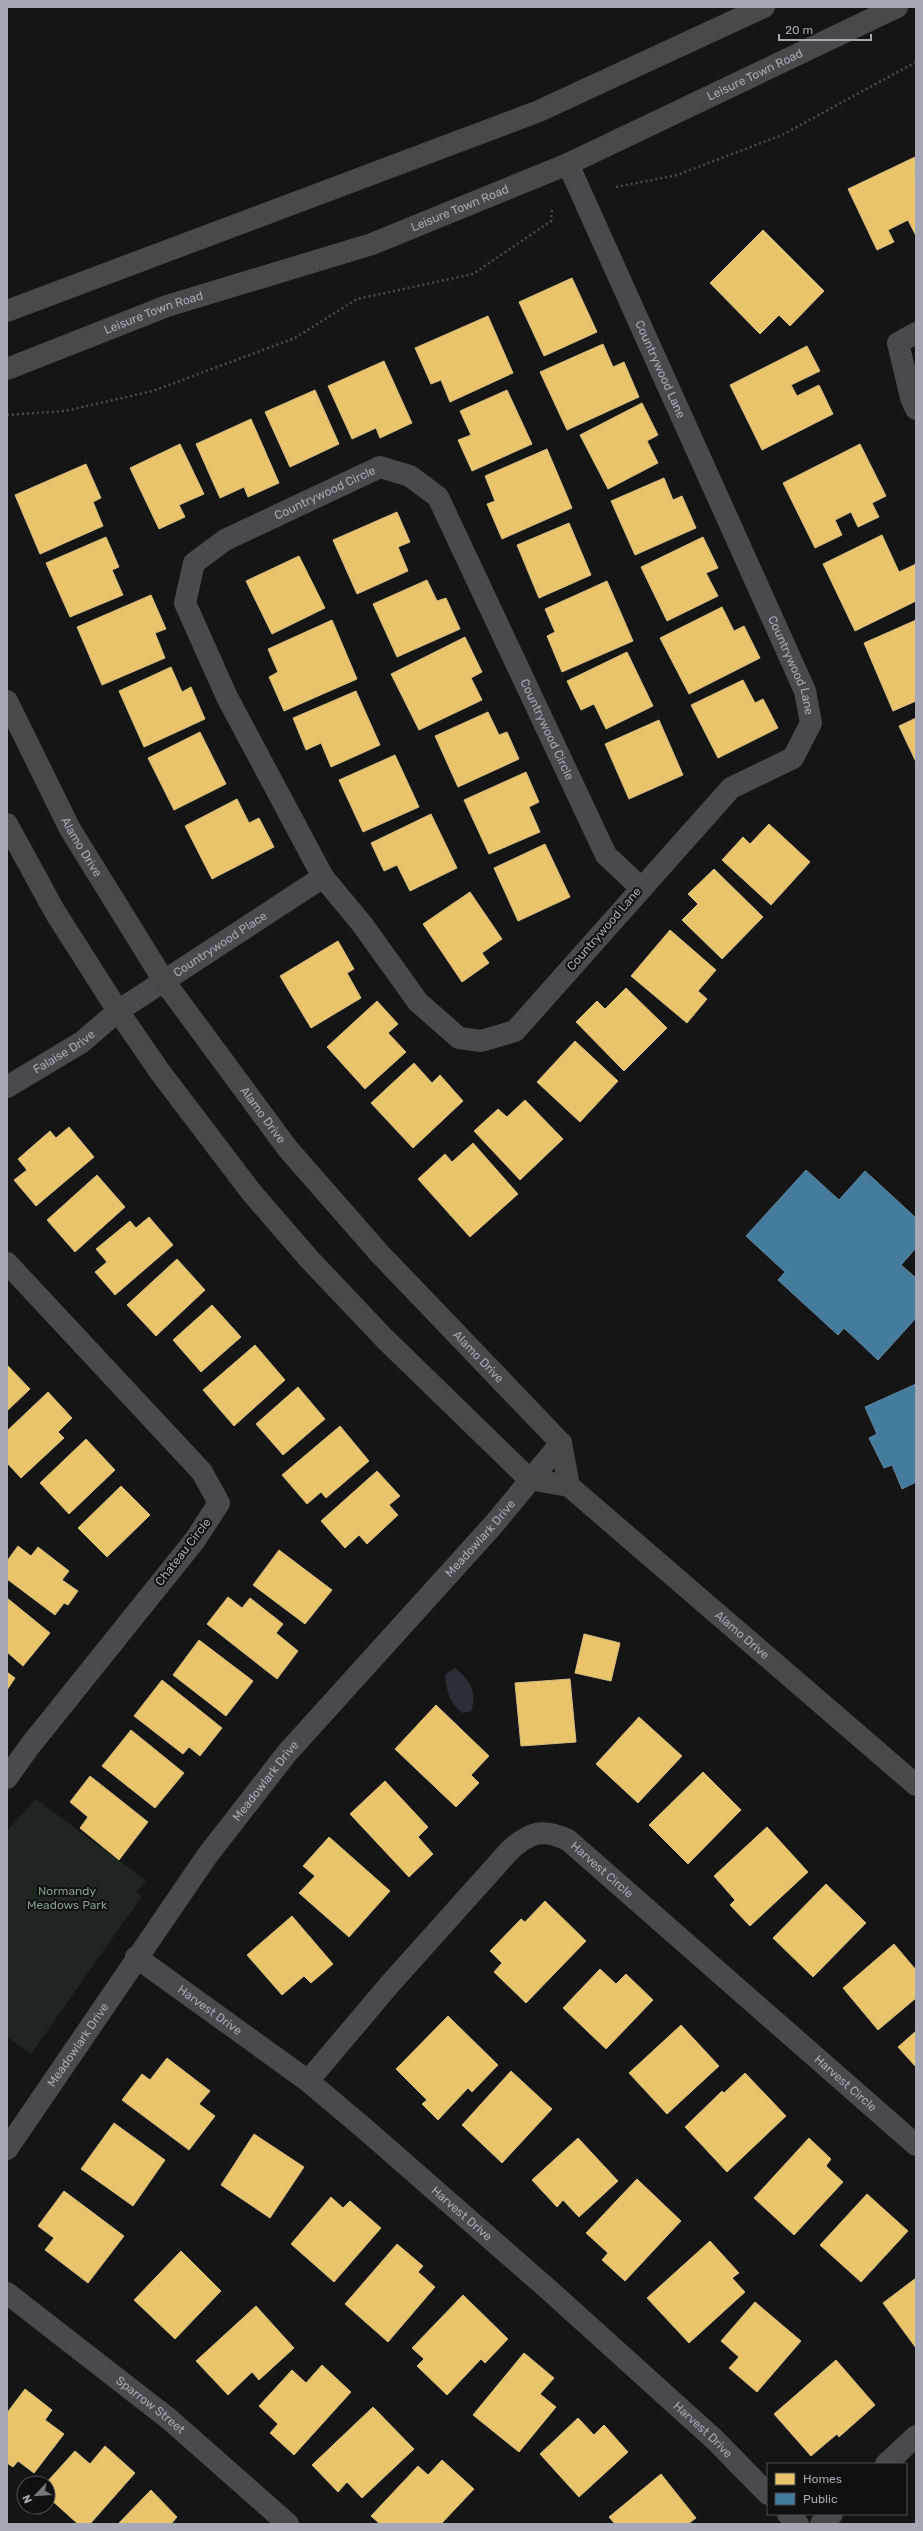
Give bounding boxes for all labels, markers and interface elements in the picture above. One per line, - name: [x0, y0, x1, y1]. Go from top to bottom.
- scale bar: [779, 16, 871, 42]
- text: 20 m: [785, 23, 813, 37]
- street label: Leisure Town Road: [705, 46, 805, 104]
- street label: Leisure Town Road: [409, 182, 511, 234]
- street label: Leisure Town Road: [102, 289, 205, 337]
- street label: Countrywood Lane: [632, 318, 689, 421]
- street label: Countrywood Circle: [272, 463, 378, 523]
- street label: Countrywood Lane: [765, 614, 816, 716]
- street label: Countrywood Circle: [517, 677, 577, 783]
- street label: Alamo Drive: [58, 815, 105, 880]
- street label: Countrywood Lane: [564, 884, 644, 974]
- street label: Countrywood Place: [171, 908, 270, 980]
- street label: Falaise Drive: [31, 1027, 98, 1077]
- street label: Alamo Drive: [237, 1084, 289, 1146]
- street label: Alamo Drive: [450, 1328, 507, 1386]
- street label: Meadowlark Drive: [442, 1497, 518, 1580]
- street label: Chateau Circle: [152, 1515, 214, 1588]
- street label: Alamo Drive: [712, 1608, 772, 1662]
- street label: Meadowlark Drive: [230, 1738, 302, 1824]
- street label: Harvest Circle: [568, 1839, 636, 1901]
- park label: Normandy Meadows Park: [27, 1884, 108, 1912]
- street label: Harvest Drive: [175, 1982, 245, 2038]
- street label: Meadowlark Drive: [45, 2000, 112, 2090]
- street label: Harvest Circle: [811, 2052, 880, 2115]
- street label: Harvest Drive: [429, 2183, 495, 2244]
- street label: Sparrow Street: [113, 2373, 188, 2437]
- street label: Harvest Drive: [671, 2399, 736, 2461]
- legend: [767, 2463, 907, 2515]
- text: Homes: [803, 2472, 842, 2486]
- north arrow: [16, 2475, 56, 2515]
- text: Public: [803, 2492, 838, 2506]
- text: N: [20, 2493, 35, 2505]

